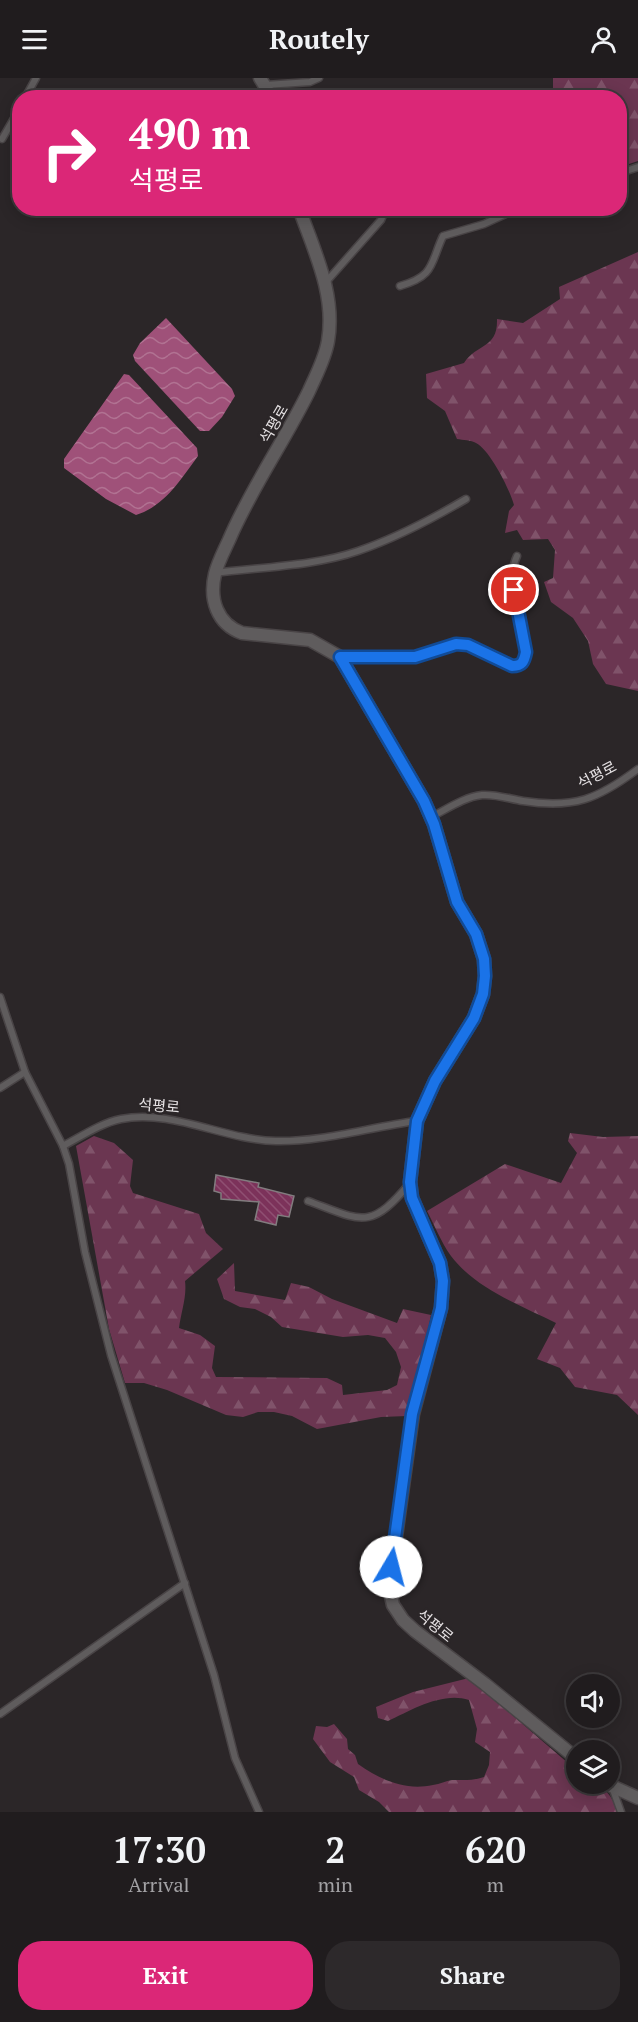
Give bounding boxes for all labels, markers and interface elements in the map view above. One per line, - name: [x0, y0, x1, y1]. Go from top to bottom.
- text: Routely: [269, 21, 369, 57]
- icon: menu: [18, 23, 51, 56]
- icon: person: [587, 23, 620, 56]
- text: 490 m: [129, 105, 250, 161]
- icon: right: [30, 114, 108, 192]
- text: 석평로: [129, 162, 204, 198]
- street label: 석평로: [254, 401, 292, 446]
- pin: [488, 564, 539, 615]
- icon: arrive: [497, 573, 530, 606]
- street label: 석평로: [574, 756, 620, 793]
- street label: 석평로: [138, 1093, 181, 1117]
- position arrow: [359, 1535, 423, 1599]
- street label: 석평로: [413, 1604, 458, 1646]
- map controls: [566, 1674, 620, 1794]
- button: sound: [566, 1674, 620, 1728]
- button: layers: [566, 1740, 620, 1794]
- text: 17:30: [112, 1826, 206, 1873]
- text: 2: [325, 1826, 346, 1873]
- text: 620: [465, 1826, 526, 1873]
- text: Arrival: [128, 1871, 190, 1898]
- text: min: [318, 1871, 353, 1898]
- text: m: [487, 1871, 504, 1898]
- button: Exit: [18, 1941, 313, 2010]
- button: Share: [325, 1941, 620, 2010]

